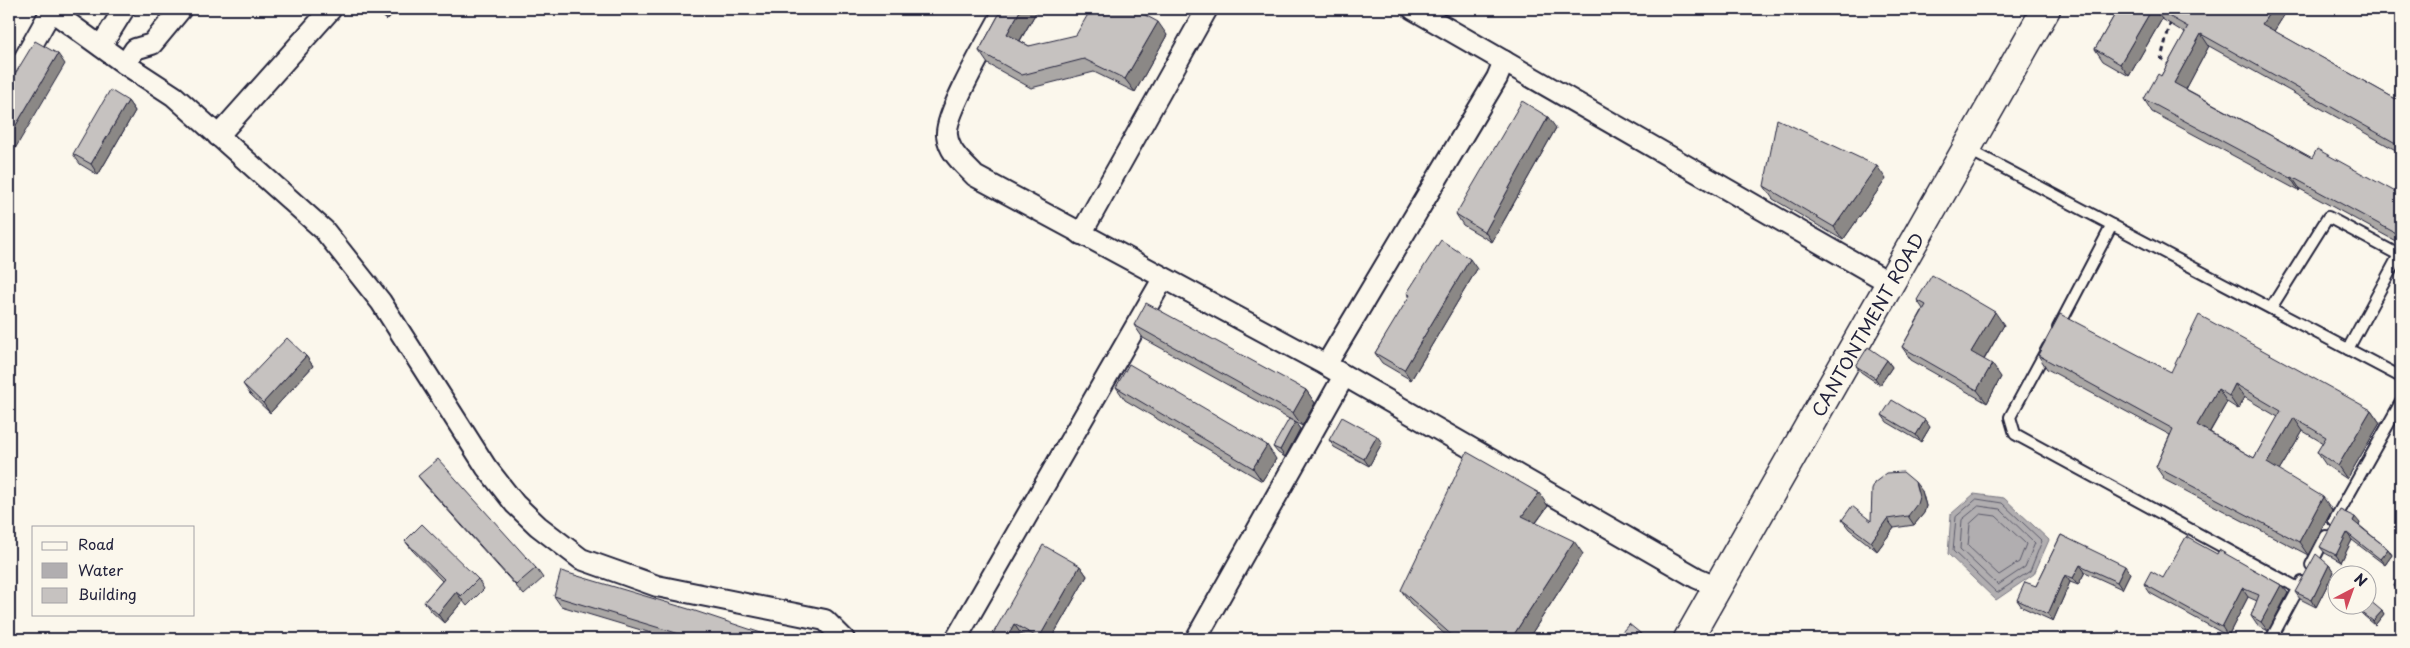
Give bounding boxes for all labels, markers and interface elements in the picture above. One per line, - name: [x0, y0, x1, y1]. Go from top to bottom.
- street label: CANTONTMENT ROAD: [1804, 227, 1930, 421]
- legend: [32, 526, 195, 616]
- text: Road: [78, 532, 114, 555]
- text: Water: [78, 558, 123, 581]
- north arrow: [2328, 566, 2378, 616]
- text: N: [2350, 568, 2372, 591]
- text: Building: [78, 582, 137, 605]

